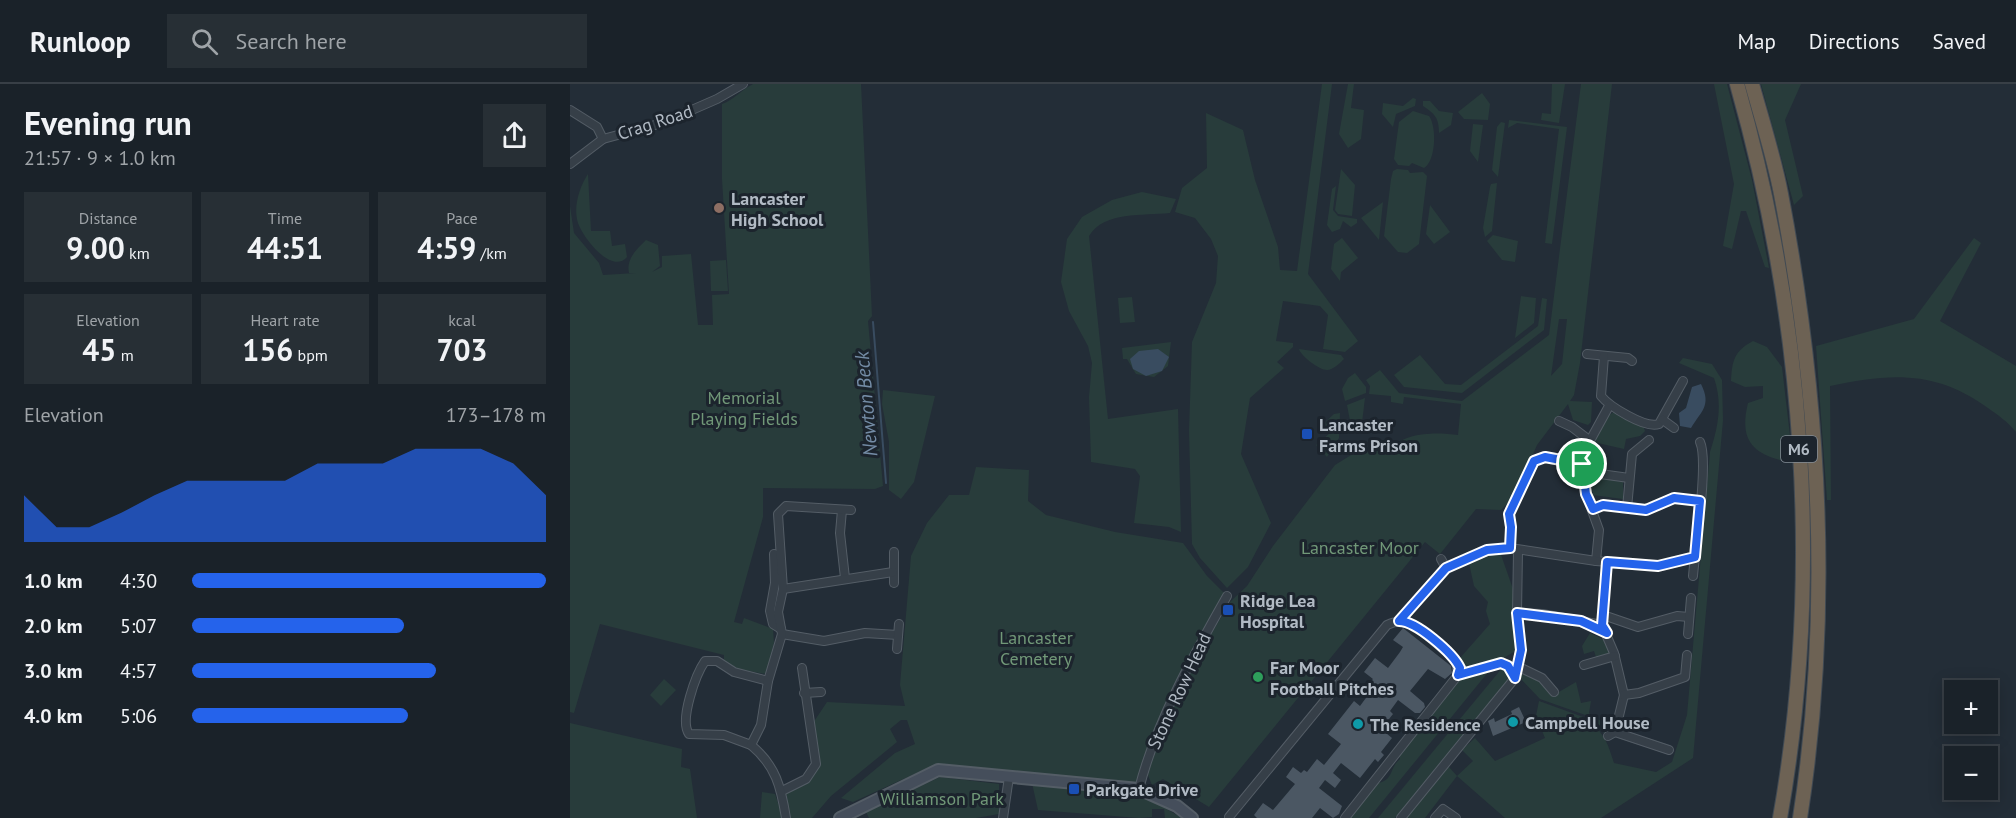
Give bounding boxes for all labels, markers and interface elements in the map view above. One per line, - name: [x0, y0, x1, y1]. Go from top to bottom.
- search box: [167, 14, 587, 68]
- text: Runloop: [30, 23, 131, 60]
- icon: search: [188, 25, 221, 58]
- text: Search here: [236, 27, 347, 55]
- text: Map: [1737, 28, 1776, 55]
- text: Directions: [1809, 28, 1900, 55]
- text: Saved: [1933, 28, 1986, 55]
- street label: Crag Road: [615, 99, 695, 145]
- text: Evening run: [24, 101, 192, 144]
- button: share: [483, 104, 546, 167]
- text: 21:57 · 9 × 1.0 km: [24, 145, 176, 171]
- place label: Lancaster High School: [731, 187, 824, 231]
- marker: Lancaster High School: [712, 201, 726, 215]
- text: Distance: [79, 208, 137, 228]
- text: Time: [268, 208, 302, 228]
- text: Pace: [446, 208, 478, 228]
- text: 9.00: [66, 228, 125, 267]
- text: 44:51: [247, 228, 323, 267]
- text: 4:59: [417, 228, 476, 267]
- text: km: [125, 243, 150, 263]
- text: /km: [476, 243, 507, 263]
- text: Elevation: [76, 310, 140, 330]
- text: Heart rate: [250, 310, 320, 330]
- text: kcal: [448, 310, 476, 330]
- text: 45: [82, 330, 116, 369]
- text: 156: [242, 330, 293, 369]
- text: 703: [436, 330, 488, 369]
- text: m: [116, 345, 134, 365]
- text: bpm: [293, 345, 328, 365]
- water label: Newton Beck: [848, 349, 884, 458]
- park label: Memorial Playing Fields: [690, 386, 798, 430]
- text: Elevation: [24, 402, 104, 428]
- text: 173–178 m: [446, 402, 546, 428]
- place label: Lancaster Farms Prison: [1319, 413, 1418, 457]
- marker: Lancaster Farms Prison: [1300, 427, 1314, 441]
- road number: M6: [1781, 436, 1817, 462]
- pin: [1556, 438, 1607, 489]
- icon: arrive: [1565, 447, 1598, 480]
- park label: Lancaster Moor: [1301, 536, 1419, 559]
- text: 1.0 km: [24, 568, 83, 594]
- text: 4:30: [120, 568, 157, 594]
- place label: Ridge Lea Hospital: [1240, 589, 1315, 633]
- marker: Ridge Lea Hospital: [1221, 603, 1235, 617]
- text: 2.0 km: [24, 613, 83, 639]
- text: 5:07: [120, 613, 157, 639]
- park label: Lancaster Cemetery: [999, 626, 1073, 670]
- street label: Stone Row Head: [1142, 629, 1216, 753]
- place label: Far Moor Football Pitches: [1270, 656, 1395, 700]
- text: 3.0 km: [24, 658, 83, 684]
- text: 4:57: [120, 658, 157, 684]
- marker: Far Moor Football Pitches: [1251, 670, 1265, 684]
- map controls: [1944, 680, 1998, 800]
- button: +: [1944, 680, 1998, 734]
- text: 4.0 km: [24, 703, 83, 729]
- text: 5:06: [120, 703, 157, 729]
- place label: Campbell House: [1525, 711, 1650, 734]
- place label: The Residence: [1370, 713, 1481, 736]
- marker: Campbell House: [1506, 715, 1520, 729]
- marker: The Residence: [1351, 717, 1365, 731]
- button: −: [1944, 746, 1998, 800]
- place label: Parkgate Drive: [1086, 778, 1199, 801]
- marker: Parkgate Drive: [1067, 782, 1081, 796]
- park label: Williamson Park: [880, 787, 1004, 810]

